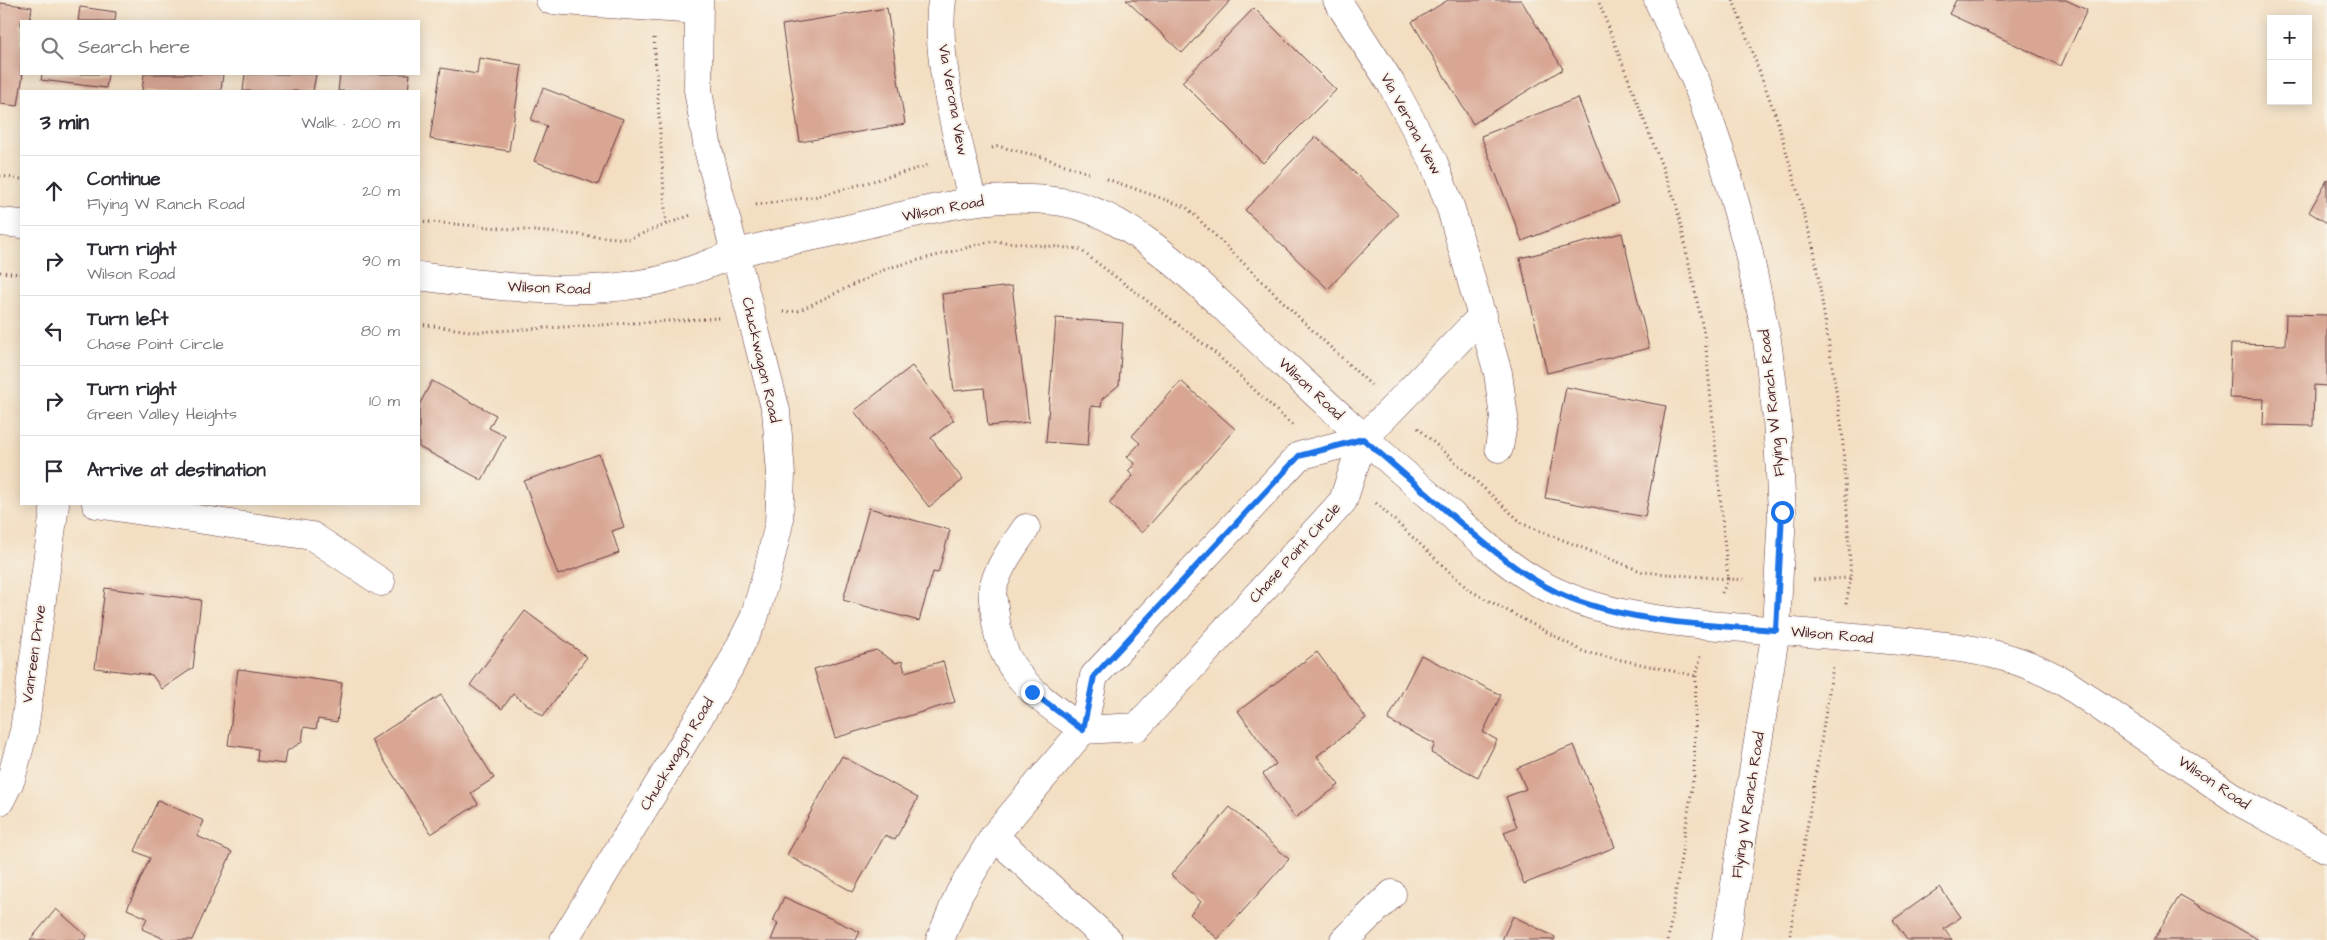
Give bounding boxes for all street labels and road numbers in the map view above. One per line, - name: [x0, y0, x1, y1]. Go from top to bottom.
- street label: Via Verona View: [933, 43, 973, 157]
- street label: Via Verona View: [1375, 69, 1447, 179]
- street label: Wilson Road: [900, 191, 986, 227]
- street label: Wilson Road: [507, 276, 591, 300]
- street label: Chuckwagon Road: [735, 295, 786, 425]
- street label: Flying W Ranch Road: [1754, 328, 1791, 478]
- street label: Wilson Road: [1274, 353, 1349, 425]
- street label: Chase Point Circle: [1244, 498, 1346, 608]
- street label: Vanreen Drive: [17, 604, 51, 704]
- street label: Wilson Road: [1790, 621, 1874, 649]
- street label: Chuckwagon Road: [635, 693, 720, 815]
- street label: Flying W Ranch Road: [1726, 730, 1771, 880]
- street label: Wilson Road: [2174, 751, 2254, 815]

